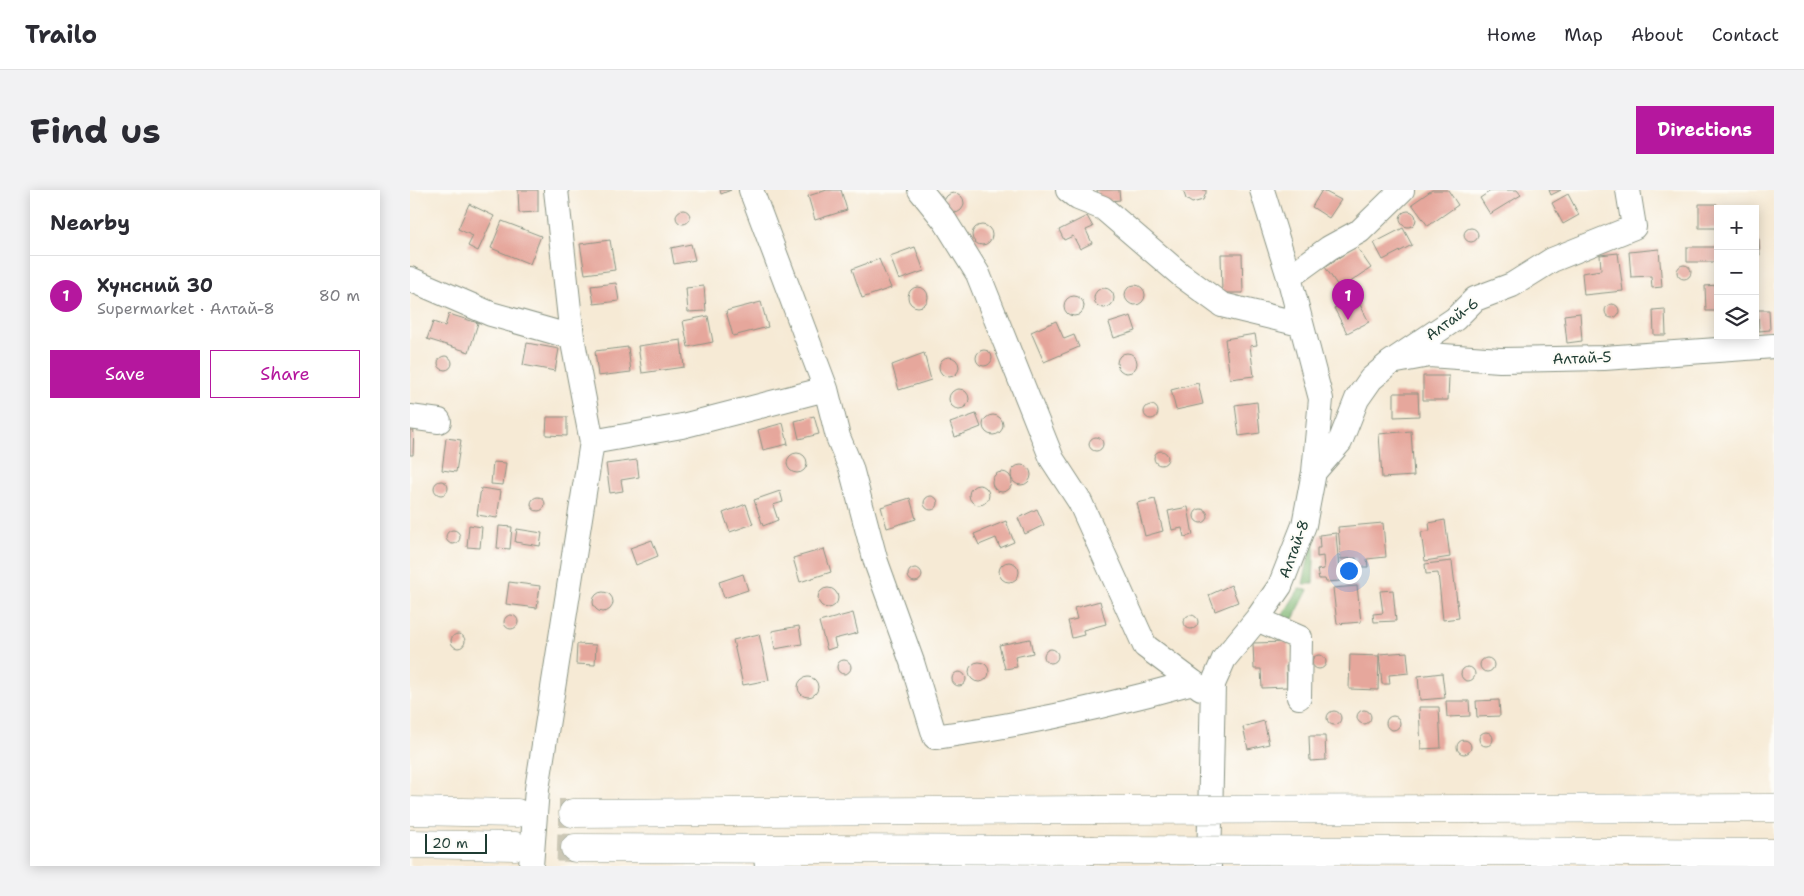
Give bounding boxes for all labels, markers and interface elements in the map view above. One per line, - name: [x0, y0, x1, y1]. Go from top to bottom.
- text: Trailo: [25, 19, 97, 51]
- text: Home: [1487, 23, 1536, 47]
- text: Map: [1564, 23, 1603, 47]
- text: About: [1631, 23, 1684, 47]
- text: Contact: [1712, 23, 1779, 47]
- button: Directions: [1636, 106, 1774, 154]
- text: Find us: [30, 107, 161, 154]
- map controls: [1714, 205, 1759, 340]
- button: +: [1714, 205, 1759, 250]
- text: Nearby: [50, 209, 130, 237]
- button: −: [1714, 250, 1759, 295]
- text: Хүнсний 30: [97, 273, 213, 298]
- pin: 1: [1332, 279, 1364, 320]
- text: 1: [62, 285, 70, 306]
- text: 80 m: [319, 285, 360, 306]
- street label: Алтай-6: [1421, 293, 1483, 345]
- button: layers: [1714, 295, 1759, 340]
- text: Supermarket · Алтай-8: [97, 298, 275, 319]
- street label: Алтай-5: [1552, 347, 1612, 369]
- button: Save: [50, 350, 200, 398]
- button: Share: [210, 350, 360, 398]
- street label: Алтай-8: [1274, 517, 1314, 581]
- your location: [1336, 558, 1362, 584]
- scale bar: [425, 831, 488, 854]
- text: 20 m: [432, 834, 468, 852]

